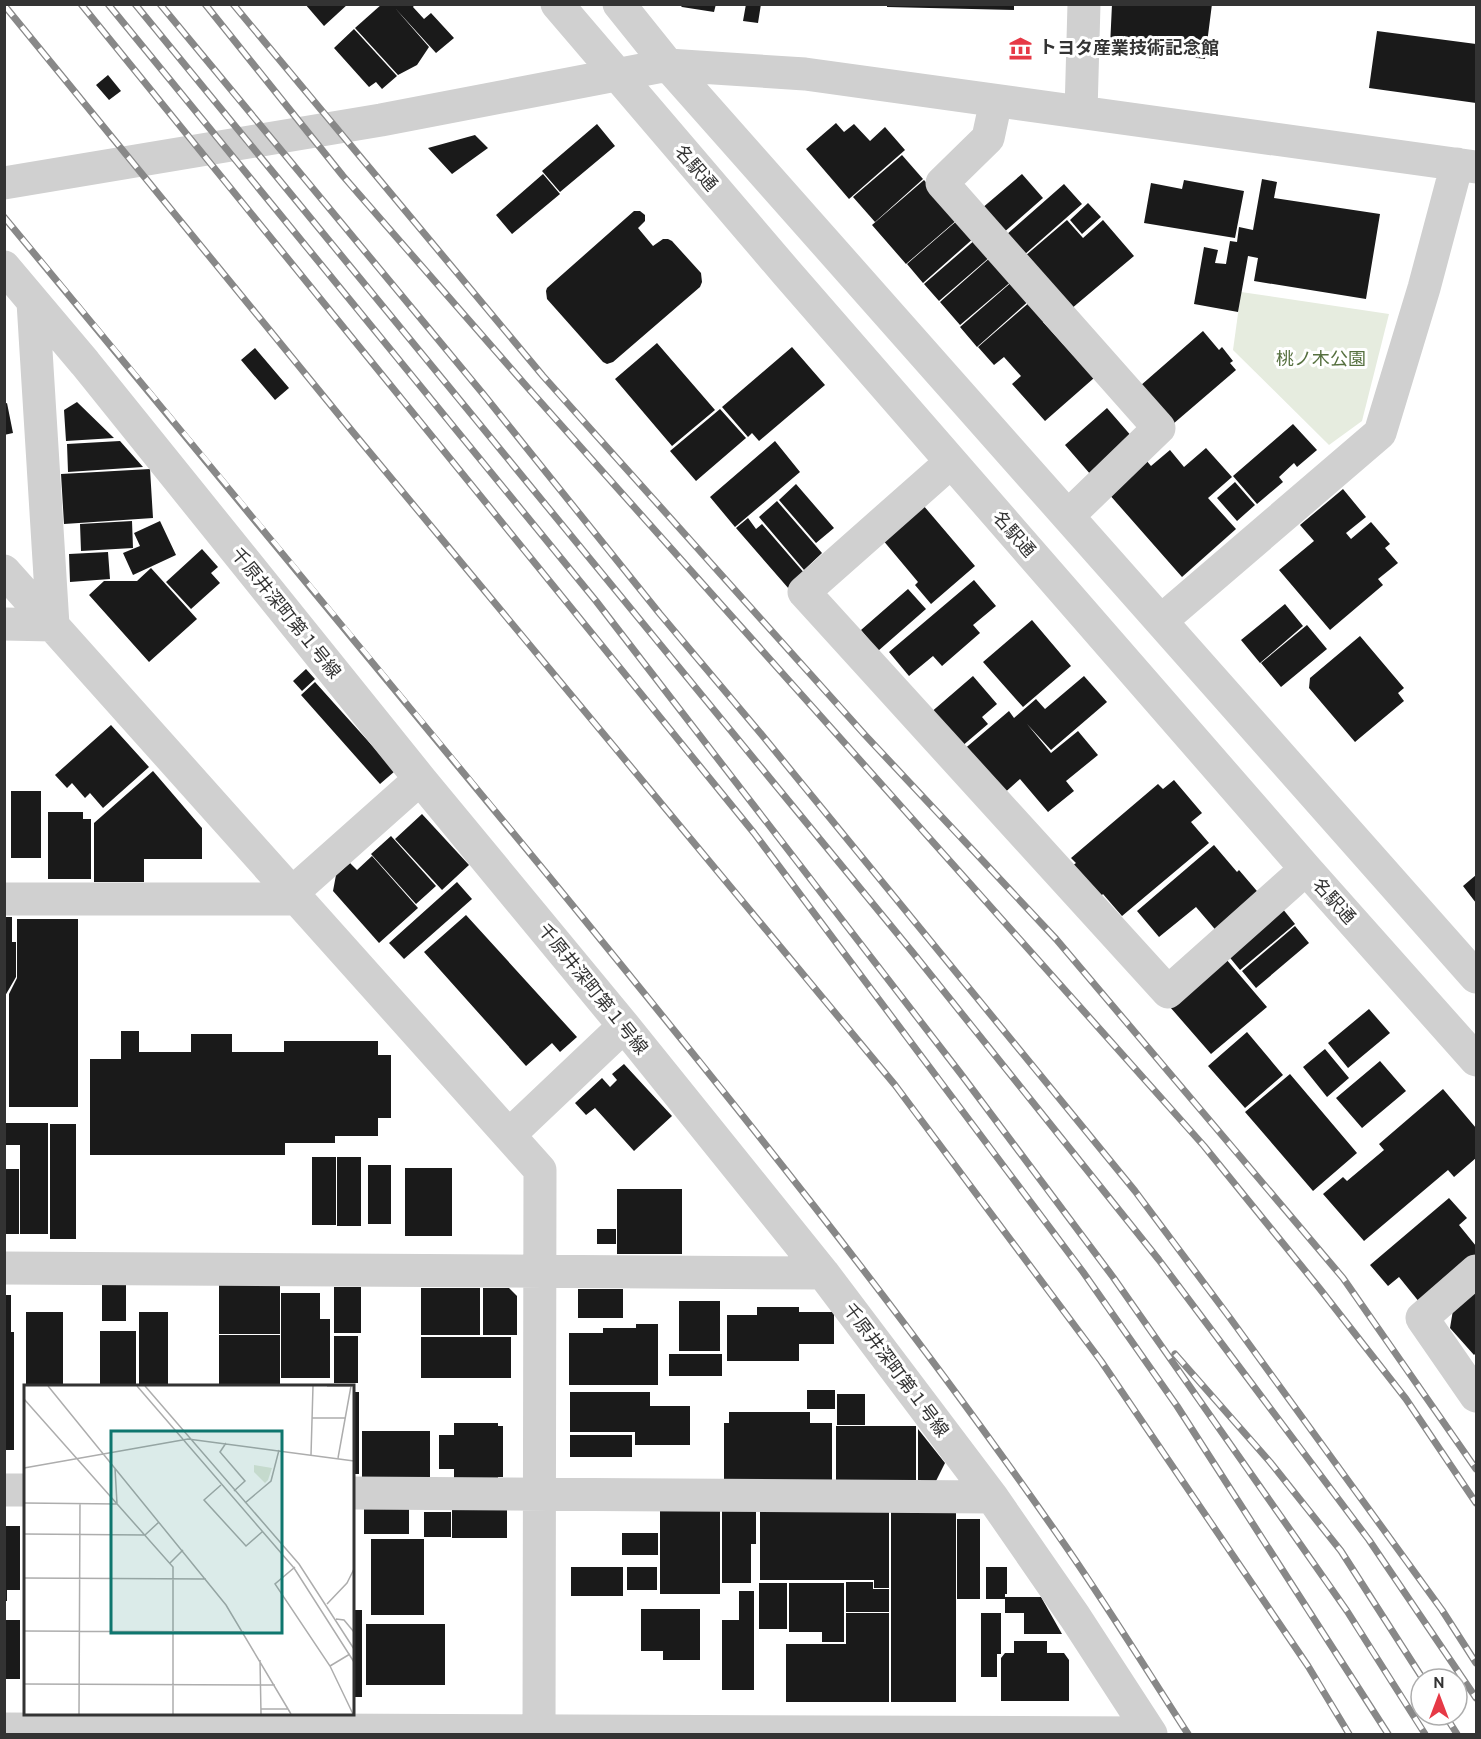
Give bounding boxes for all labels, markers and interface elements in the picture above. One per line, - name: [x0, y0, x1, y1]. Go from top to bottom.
- museum icon: トヨタ産業技術記念館: [1008, 35, 1034, 61]
- place label: トヨタ産業技術記念館: [1039, 37, 1219, 59]
- street label: 名駅通: [670, 140, 722, 196]
- park label: 桃ノ木公園: [1276, 348, 1366, 370]
- street label: 名駅通: [988, 506, 1040, 562]
- street label: 千原井深町第１号線: [226, 543, 346, 683]
- street label: 名駅通: [1308, 874, 1360, 928]
- street label: 千原井深町第１号線: [533, 919, 653, 1059]
- street label: 千原井深町第１号線: [838, 1299, 954, 1441]
- inset map: [24, 1385, 354, 1715]
- north arrow: [1409, 1667, 1469, 1727]
- text: N: [1433, 1673, 1445, 1692]

